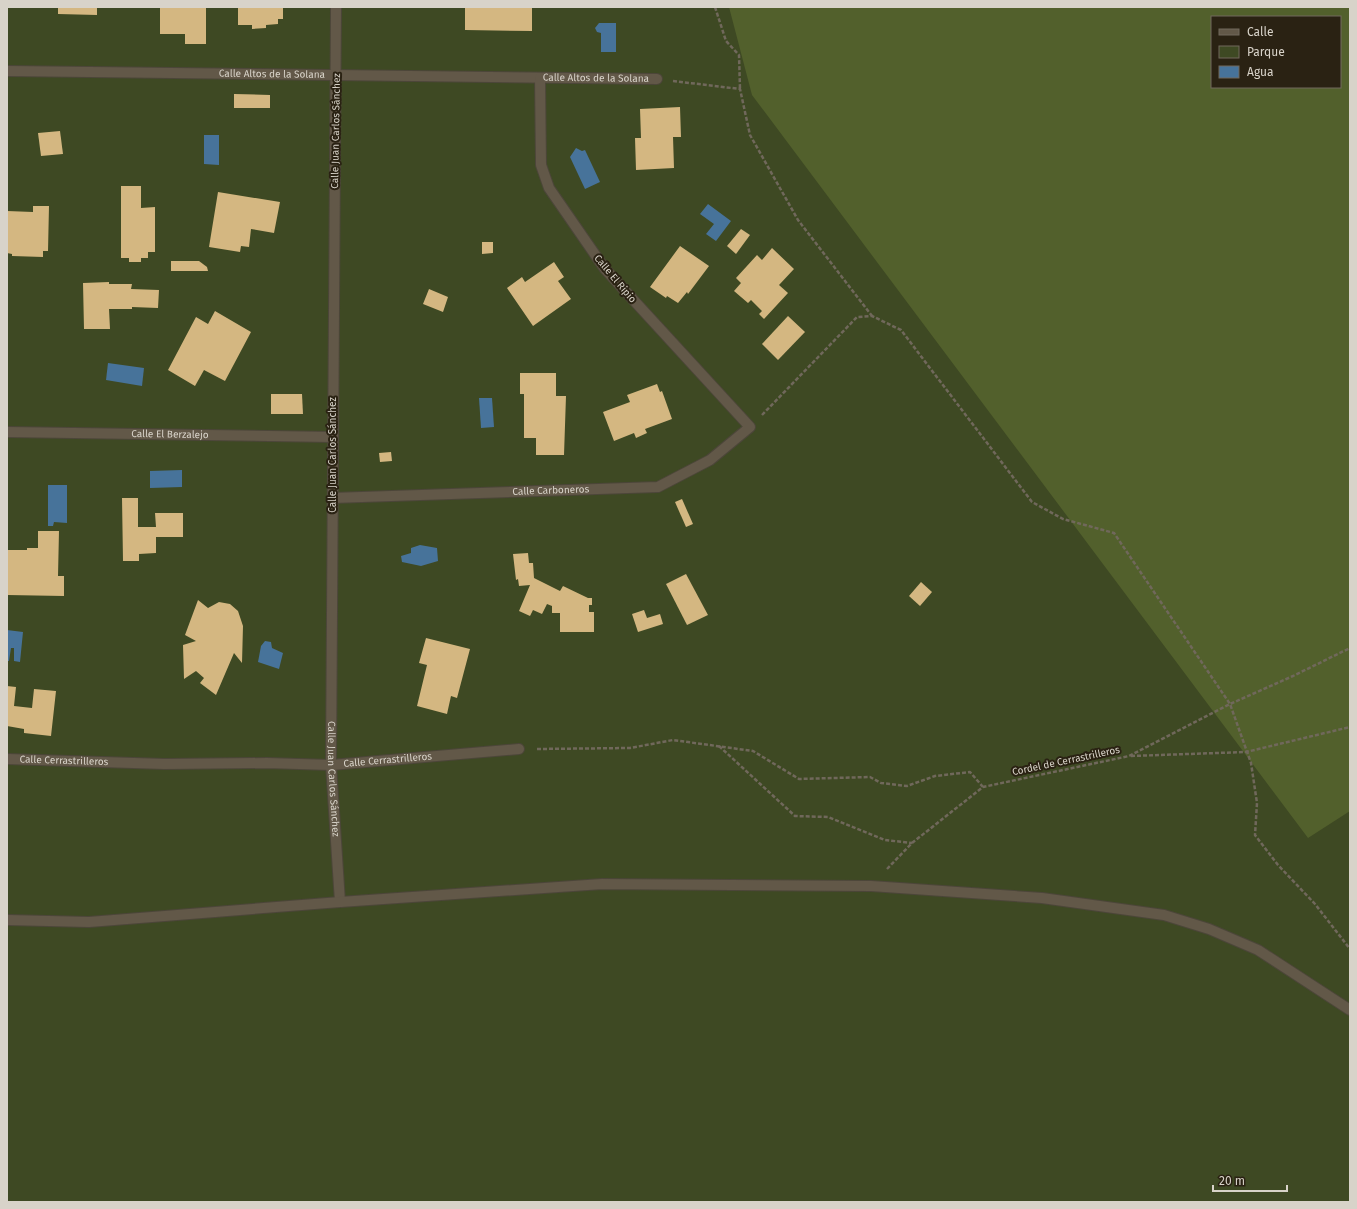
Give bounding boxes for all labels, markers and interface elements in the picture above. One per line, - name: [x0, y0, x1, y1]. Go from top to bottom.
- legend: [1211, 16, 1341, 88]
- text: Calle: [1247, 25, 1274, 39]
- text: Parque: [1247, 45, 1285, 59]
- text: Agua: [1247, 65, 1274, 79]
- street label: Calle Altos de la Solana: [219, 68, 325, 81]
- street label: Calle Altos de la Solana: [543, 72, 649, 85]
- street label: Calle Juan Carlos Sánchez: [329, 73, 343, 189]
- street label: Calle El Ripio: [591, 253, 639, 306]
- street label: Calle Juan Carlos Sánchez: [327, 397, 339, 513]
- street label: Calle El Berzalejo: [131, 428, 209, 441]
- street label: Calle Carboneros: [512, 483, 590, 498]
- street label: Calle Juan Carlos Sánchez: [325, 721, 342, 838]
- street label: Cordel de Cerrastrilleros: [1011, 744, 1121, 778]
- street label: Calle Cerrastrilleros: [343, 750, 433, 770]
- street label: Calle Cerrastrilleros: [19, 753, 109, 768]
- scale bar: [1213, 1167, 1287, 1193]
- text: 20 m: [1219, 1174, 1245, 1188]

